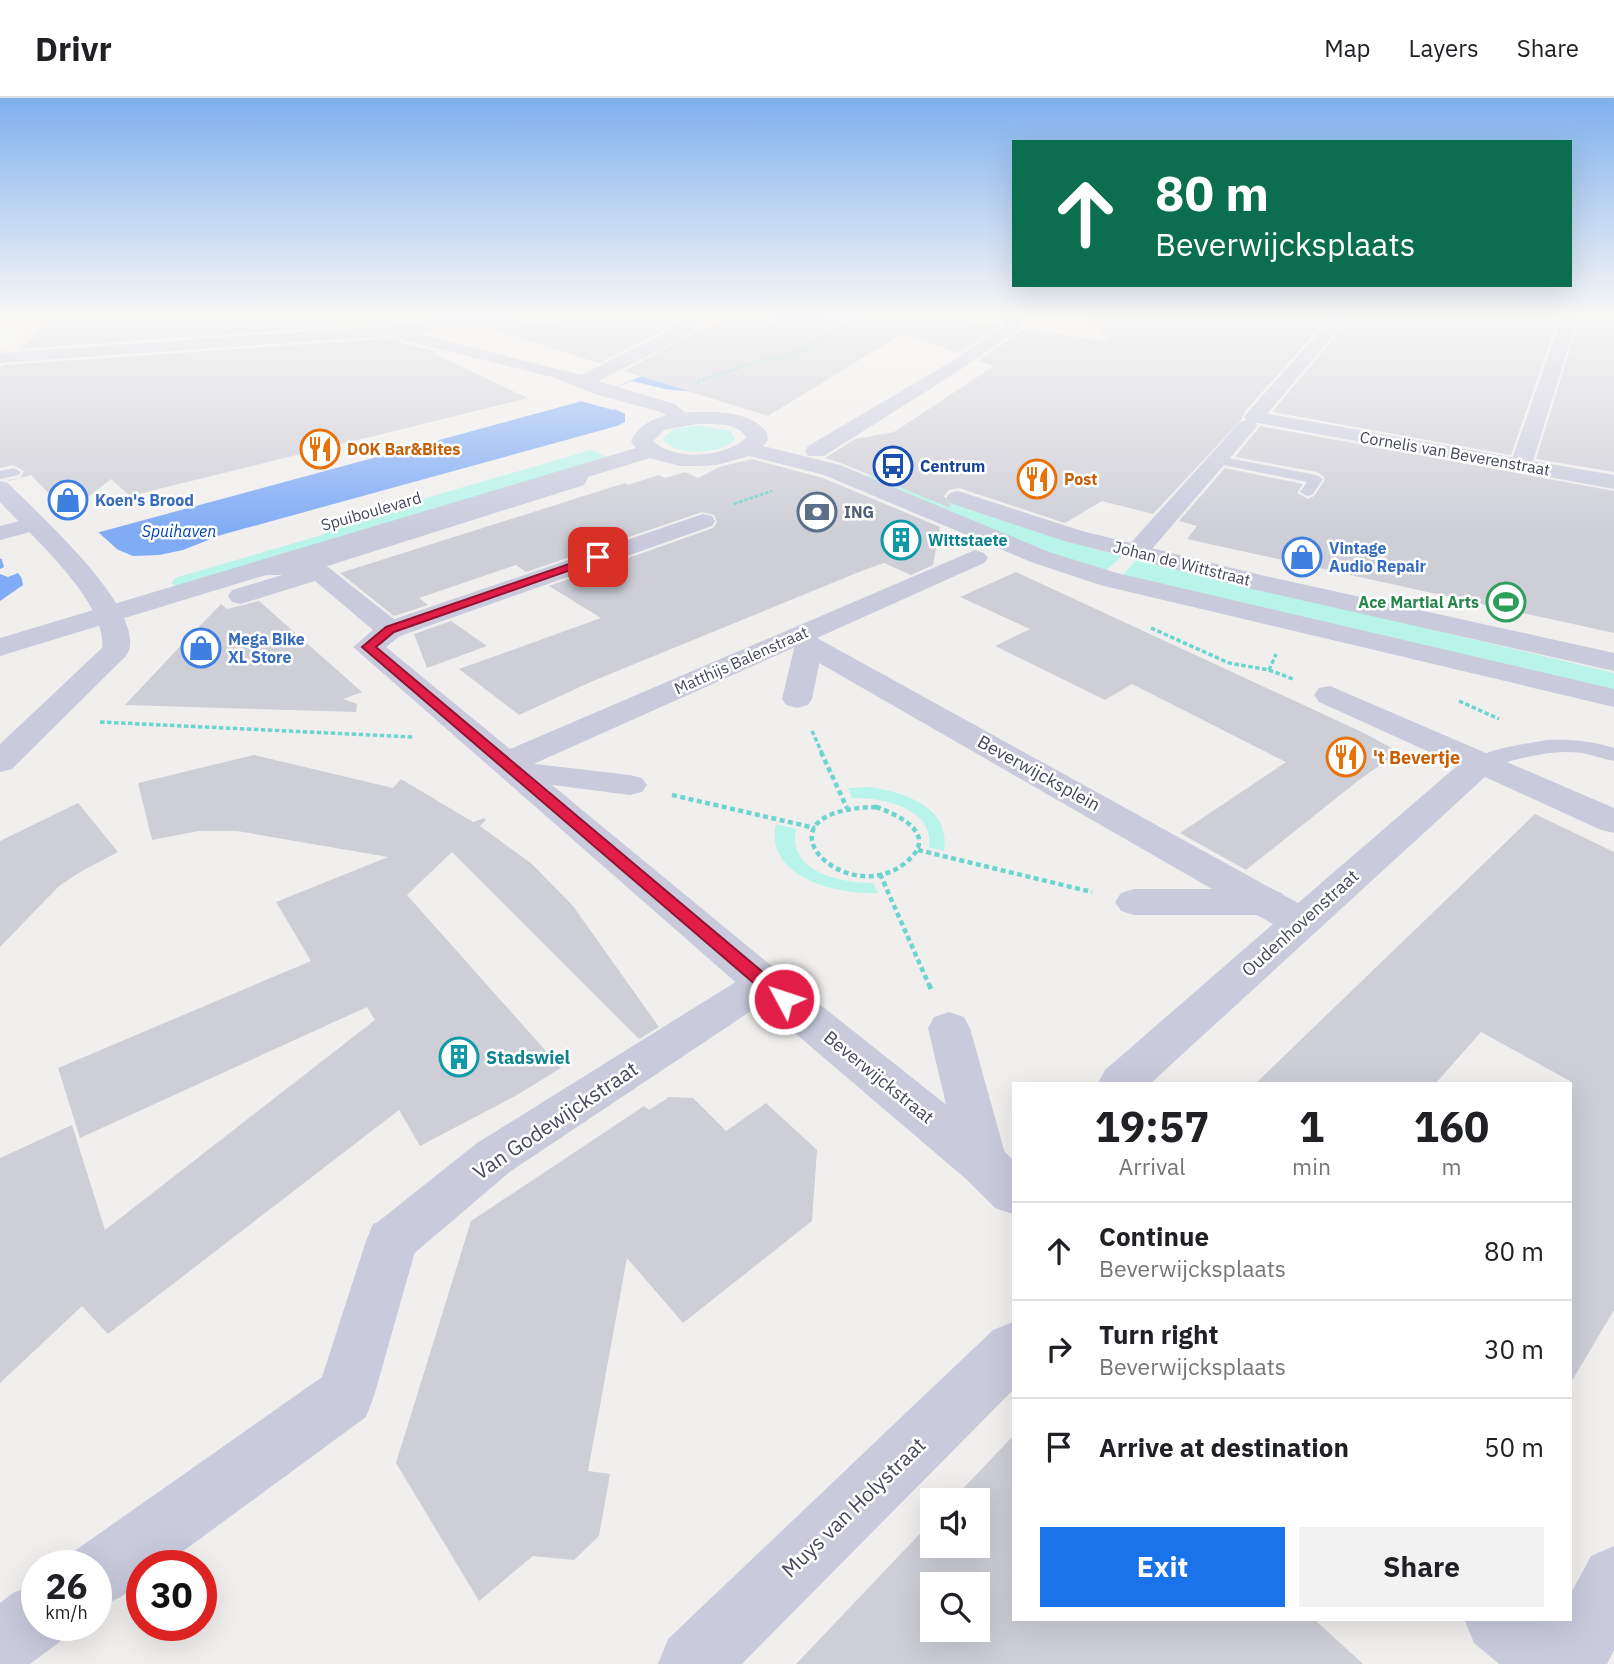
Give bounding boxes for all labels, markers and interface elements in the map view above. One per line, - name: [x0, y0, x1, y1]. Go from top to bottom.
- text: Drivr: [35, 27, 112, 70]
- text: Map: [1324, 32, 1371, 64]
- text: Layers: [1409, 32, 1479, 64]
- text: Share: [1517, 32, 1579, 64]
- text: 80 m: [1155, 161, 1269, 224]
- icon: ahead: [1040, 168, 1131, 259]
- text: Beverwijcksplaats: [1155, 223, 1415, 265]
- street label: Cornelis van Beverenstraat: [1358, 426, 1552, 480]
- restaurant icon: DOK Bar&Bites: [299, 428, 341, 470]
- place label: DOK Bar&Bites: [347, 439, 460, 459]
- bus stop icon: Centrum: [872, 445, 914, 487]
- place label: Centrum: [920, 456, 985, 476]
- restaurant icon: Post: [1016, 458, 1058, 500]
- place label: Post: [1064, 469, 1097, 489]
- shop icon: Koen's Brood: [47, 479, 89, 521]
- street label: Spuiboulevard: [319, 487, 423, 535]
- place label: Koen's Brood: [95, 490, 194, 510]
- bank icon: ING: [796, 491, 838, 533]
- place label: ING: [844, 502, 874, 522]
- building icon: Wittstaete: [880, 519, 922, 561]
- water label: Spuihaven: [142, 521, 216, 541]
- pin: [568, 527, 628, 587]
- place label: Wittstaete: [928, 530, 1008, 550]
- street label: Johan de Wittstraat: [1111, 536, 1253, 590]
- shop icon: Vintage Audio Repair: [1281, 536, 1323, 578]
- icon: arrive: [579, 538, 617, 576]
- place label: Vintage Audio Repair: [1329, 538, 1427, 576]
- sports icon: Ace Martial Arts: [1485, 581, 1527, 623]
- place label: Ace Martial Arts: [1358, 592, 1479, 612]
- street label: Matthijs Balenstraat: [671, 622, 811, 698]
- shop icon: Mega Bike XL Store: [180, 627, 222, 669]
- place label: Mega Bike XL Store: [228, 629, 305, 667]
- street label: Beverwijcksplein: [974, 730, 1104, 816]
- restaurant icon: 't Bevertje: [1325, 736, 1367, 778]
- place label: 't Bevertje: [1373, 746, 1460, 769]
- street label: Oudenhovenstraat: [1237, 864, 1363, 982]
- position arrow: [747, 962, 821, 1036]
- street label: Beverwijckstraat: [819, 1026, 939, 1128]
- building icon: Stadswiel: [438, 1036, 480, 1078]
- place label: Stadswiel: [486, 1046, 571, 1069]
- street label: Van Godewijckstraat: [467, 1054, 643, 1186]
- text: 19:57: [1095, 1099, 1209, 1154]
- text: 1: [1299, 1099, 1324, 1154]
- text: 160: [1414, 1099, 1489, 1154]
- text: Arrival: [1119, 1151, 1186, 1181]
- text: min: [1292, 1151, 1331, 1181]
- text: m: [1441, 1151, 1462, 1181]
- text: Continue: [1099, 1219, 1209, 1253]
- icon: ahead: [1040, 1232, 1078, 1270]
- text: 80 m: [1484, 1234, 1544, 1268]
- text: Beverwijcksplaats: [1099, 1253, 1286, 1283]
- text: Turn right: [1099, 1317, 1218, 1351]
- icon: right: [1040, 1330, 1078, 1368]
- text: 30 m: [1484, 1332, 1544, 1366]
- text: Beverwijcksplaats: [1099, 1351, 1286, 1381]
- icon: arrive: [1040, 1428, 1078, 1466]
- text: Arrive at destination: [1099, 1430, 1349, 1464]
- text: 50 m: [1484, 1430, 1544, 1464]
- street label: Muys van Holystraat: [775, 1431, 931, 1583]
- map controls: [920, 1488, 990, 1642]
- button: sound: [920, 1488, 990, 1558]
- button: Exit: [1040, 1527, 1285, 1607]
- button: Share: [1299, 1527, 1544, 1607]
- speed limit sign: 30: [126, 1550, 217, 1641]
- text: 26: [45, 1563, 88, 1609]
- button: search: [920, 1572, 990, 1642]
- text: km/h: [45, 1601, 88, 1624]

